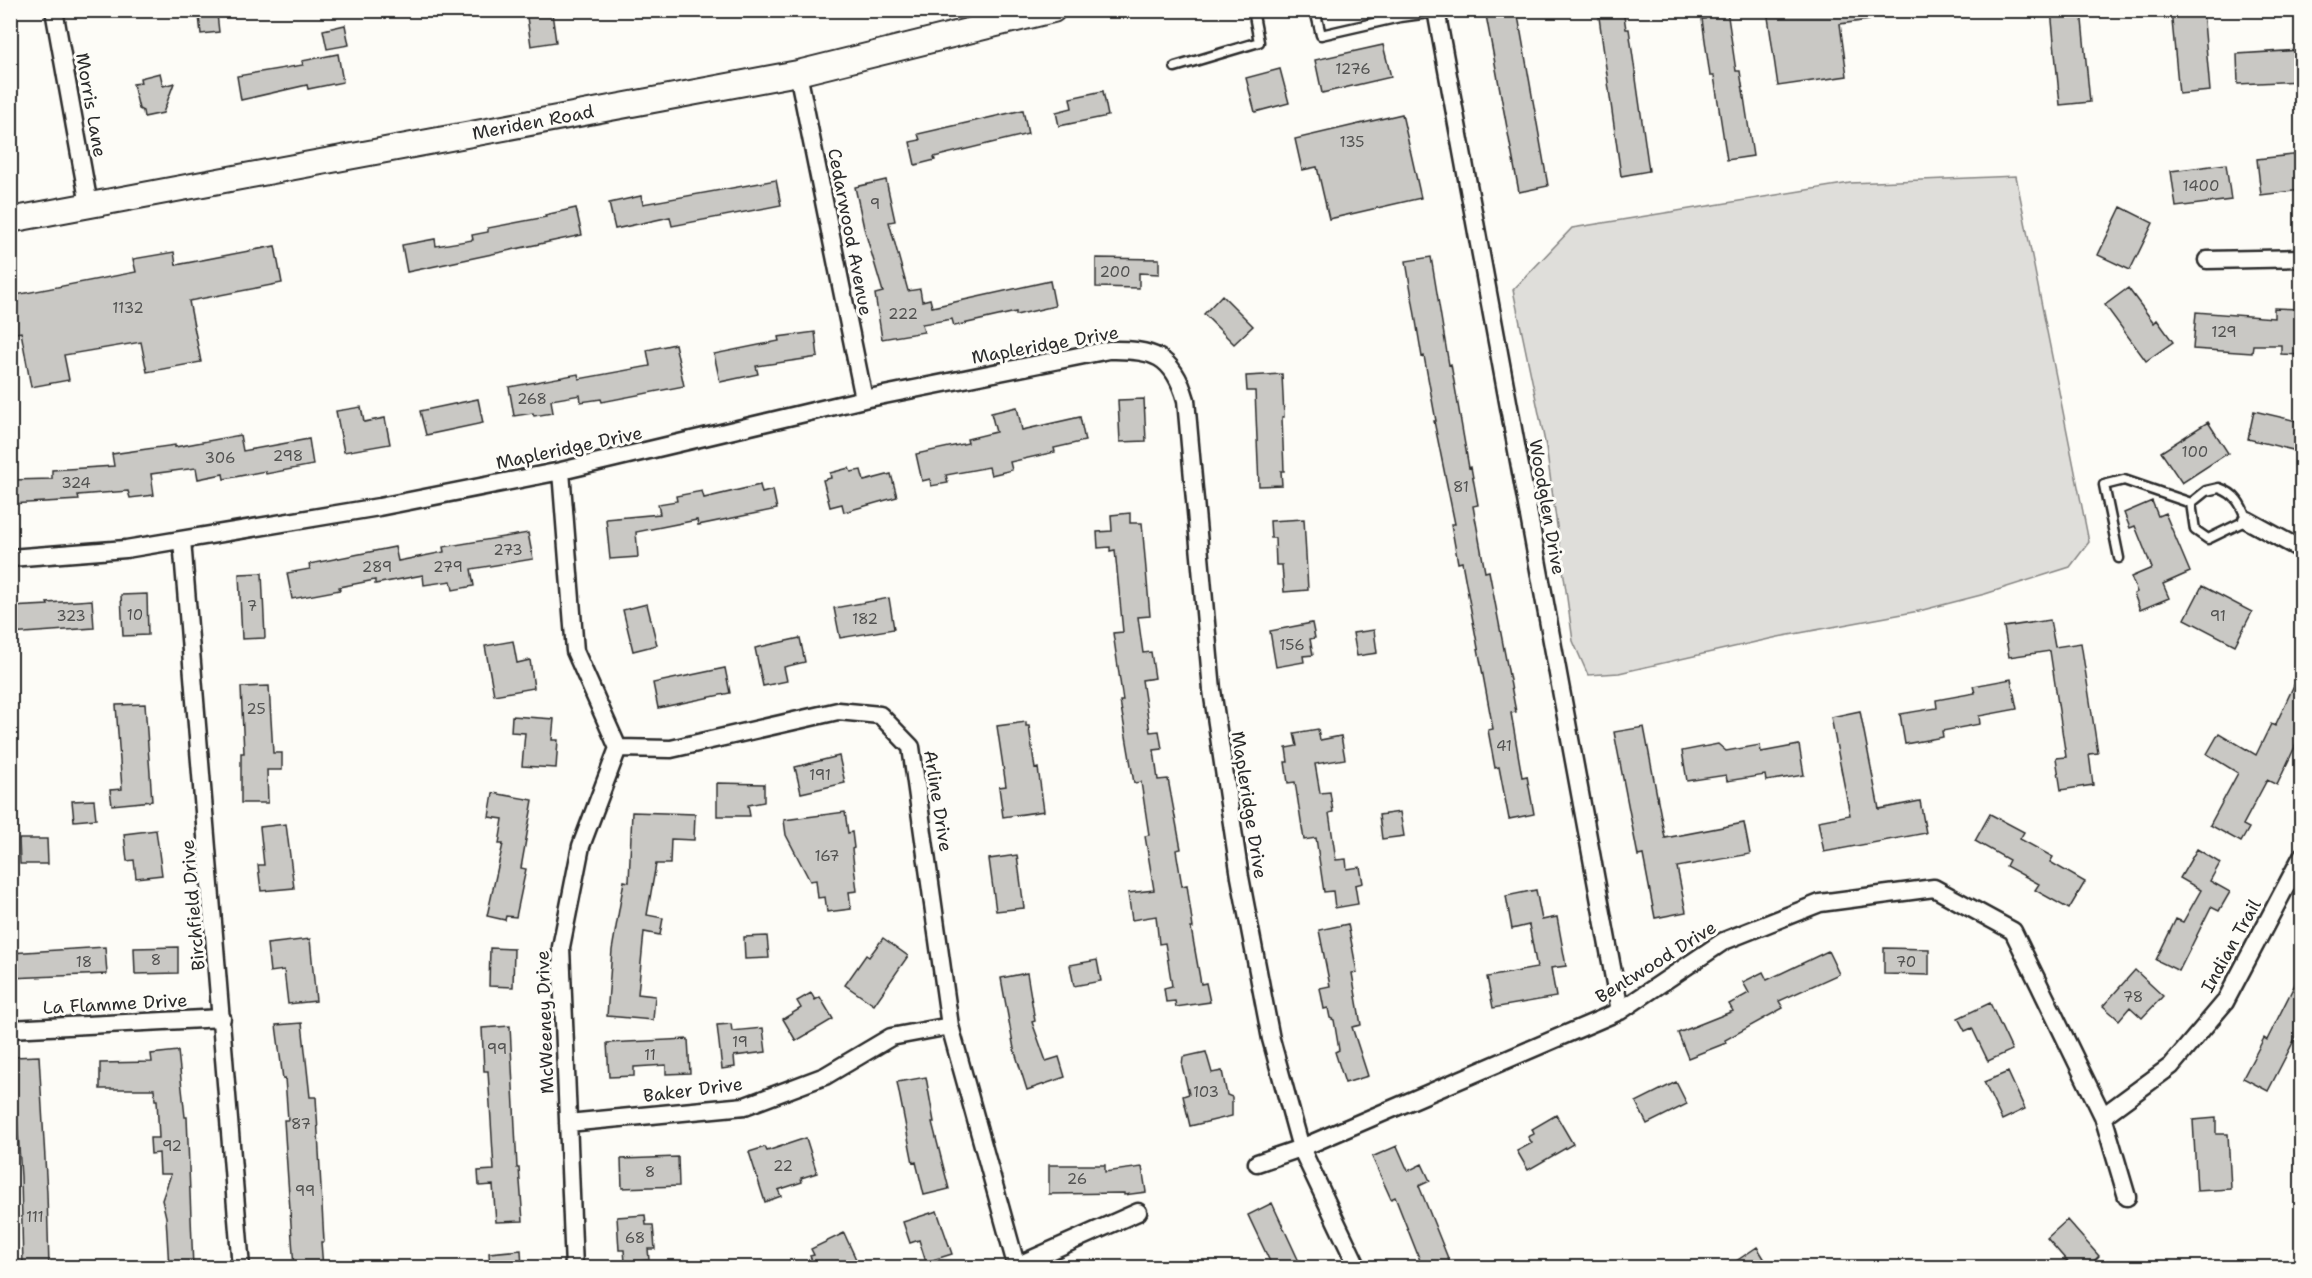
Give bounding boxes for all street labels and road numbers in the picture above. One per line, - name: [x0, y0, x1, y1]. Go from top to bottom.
- street label: Morris Lane: [70, 51, 112, 159]
- street label: Meriden Road: [470, 99, 596, 146]
- street label: Cedarwood Avenue: [822, 146, 878, 318]
- street label: Mapleridge Drive: [970, 320, 1120, 370]
- street label: Mapleridge Drive: [494, 421, 644, 475]
- street label: Woodglen Drive: [1523, 437, 1571, 577]
- street label: Mapleridge Drive: [1225, 730, 1273, 880]
- street label: Arline Drive: [918, 749, 958, 853]
- street label: Birchfield Drive: [175, 838, 211, 972]
- street label: Indian Trail: [2195, 895, 2267, 997]
- street label: Bentwood Drive: [1591, 915, 1721, 1009]
- street label: McWeeney Drive: [530, 950, 560, 1094]
- street label: La Flamme Drive: [42, 988, 188, 1020]
- street label: Baker Drive: [642, 1072, 744, 1108]

